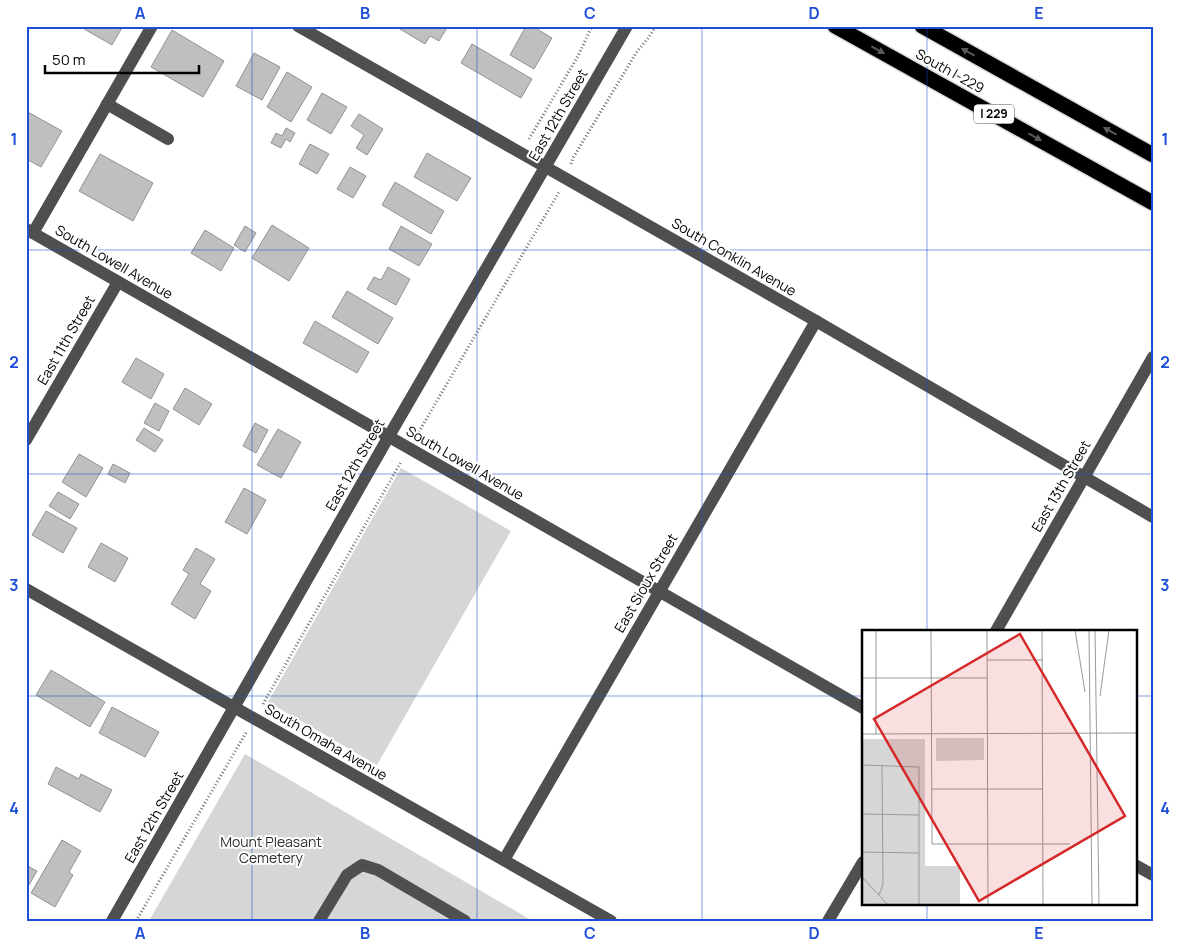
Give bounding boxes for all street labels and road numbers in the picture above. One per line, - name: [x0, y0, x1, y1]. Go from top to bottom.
- street label: South I-229: [913, 44, 988, 97]
- street label: East 12th Street: [524, 65, 592, 164]
- road number: I 229: [974, 105, 1014, 124]
- street label: South Conklin Avenue: [668, 213, 800, 300]
- street label: South Lowell Avenue: [52, 220, 177, 303]
- street label: East 11th Street: [32, 291, 99, 388]
- street label: East 12th Street: [321, 415, 389, 514]
- street label: South Lowell Avenue: [403, 421, 528, 504]
- street label: East 13th Street: [1027, 436, 1095, 535]
- street label: East Sioux Street: [610, 529, 682, 636]
- street label: South Omaha Avenue: [262, 699, 391, 784]
- street label: East 12th Street: [120, 767, 188, 866]

